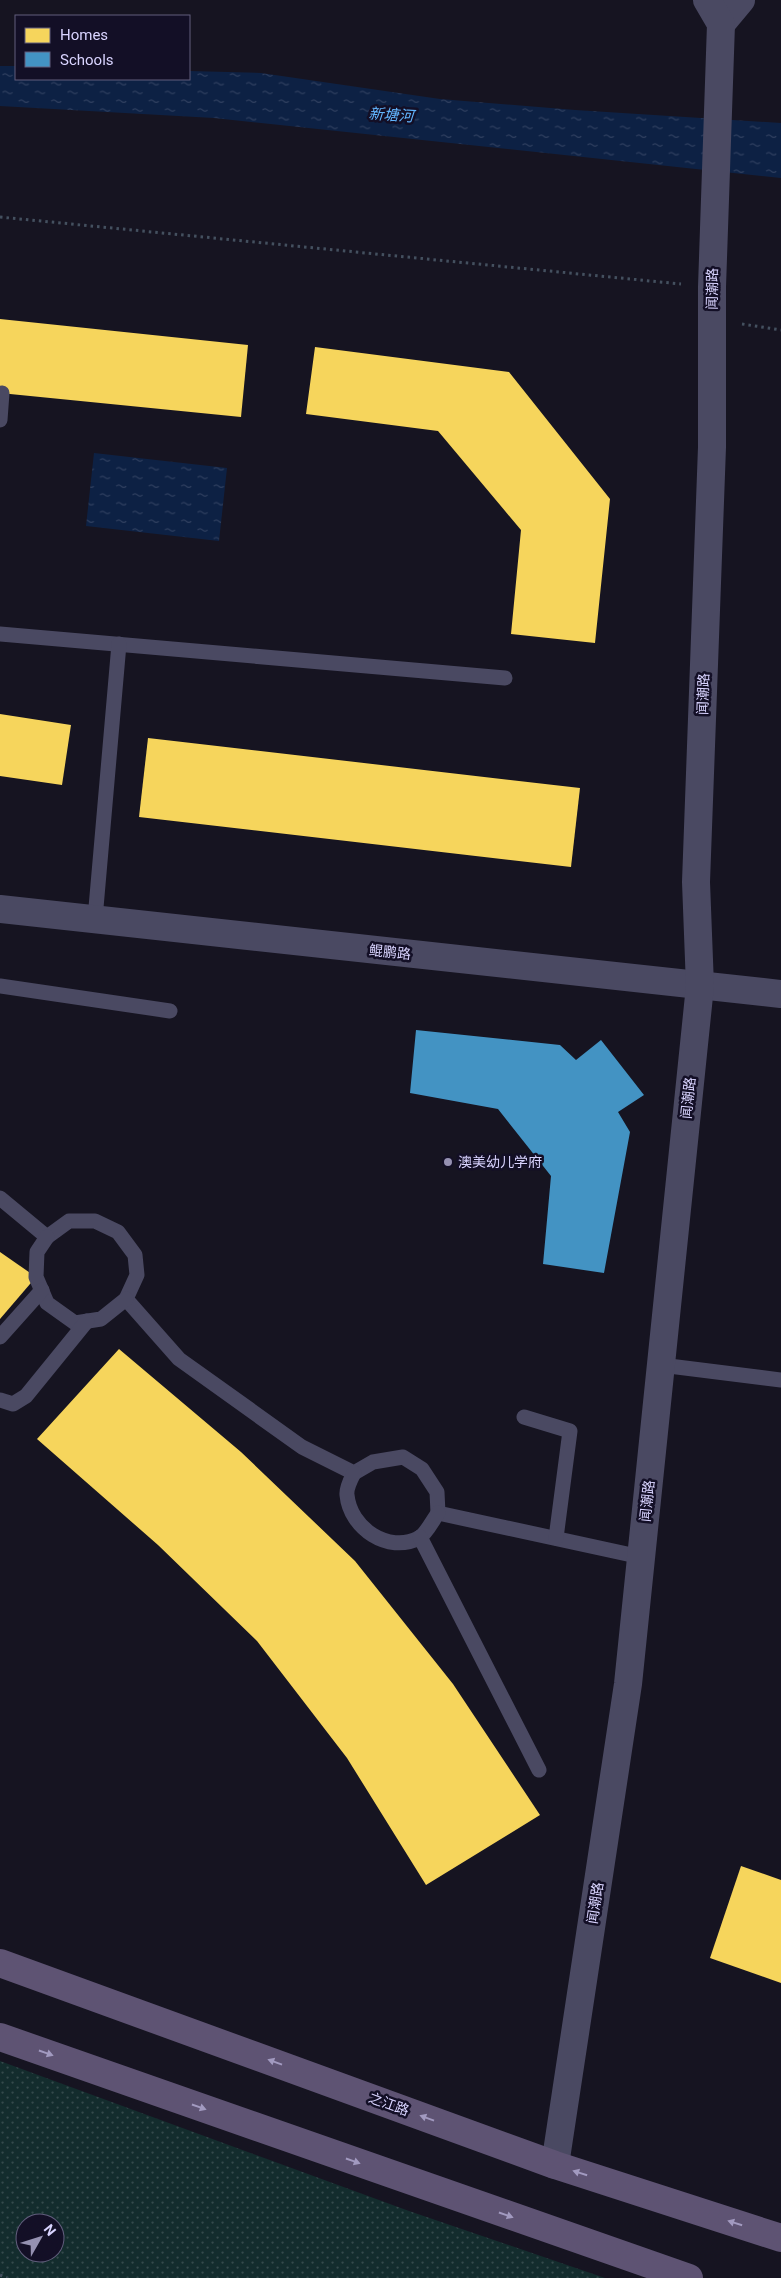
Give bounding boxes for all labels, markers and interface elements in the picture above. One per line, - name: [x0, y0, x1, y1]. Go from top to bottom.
- legend: [15, 15, 190, 80]
- text: Homes: [60, 26, 108, 44]
- text: Schools: [60, 51, 114, 69]
- water label: 新塘河: [368, 104, 417, 126]
- street label: 闻潮路: [704, 268, 720, 310]
- street label: 闻潮路: [694, 673, 712, 715]
- street label: 鲲鹏路: [368, 942, 412, 962]
- street label: 闻潮路: [678, 1076, 698, 1120]
- place label: 澳美幼儿学府: [458, 1154, 542, 1170]
- marker: 澳美幼儿学府: [442, 1156, 454, 1168]
- street label: 闻潮路: [637, 1479, 657, 1523]
- street label: 闻潮路: [584, 1881, 606, 1925]
- one-way arrow: [39, 2049, 54, 2057]
- one-way arrow: [267, 2058, 282, 2065]
- street label: 之江路: [367, 2089, 411, 2119]
- one-way arrow: [192, 2104, 207, 2111]
- one-way arrow: [419, 2114, 434, 2122]
- one-way arrow: [345, 2158, 360, 2165]
- one-way arrow: [572, 2169, 587, 2177]
- one-way arrow: [499, 2211, 514, 2219]
- north arrow: [15, 2213, 65, 2263]
- one-way arrow: [727, 2219, 742, 2226]
- text: N: [41, 2221, 59, 2239]

